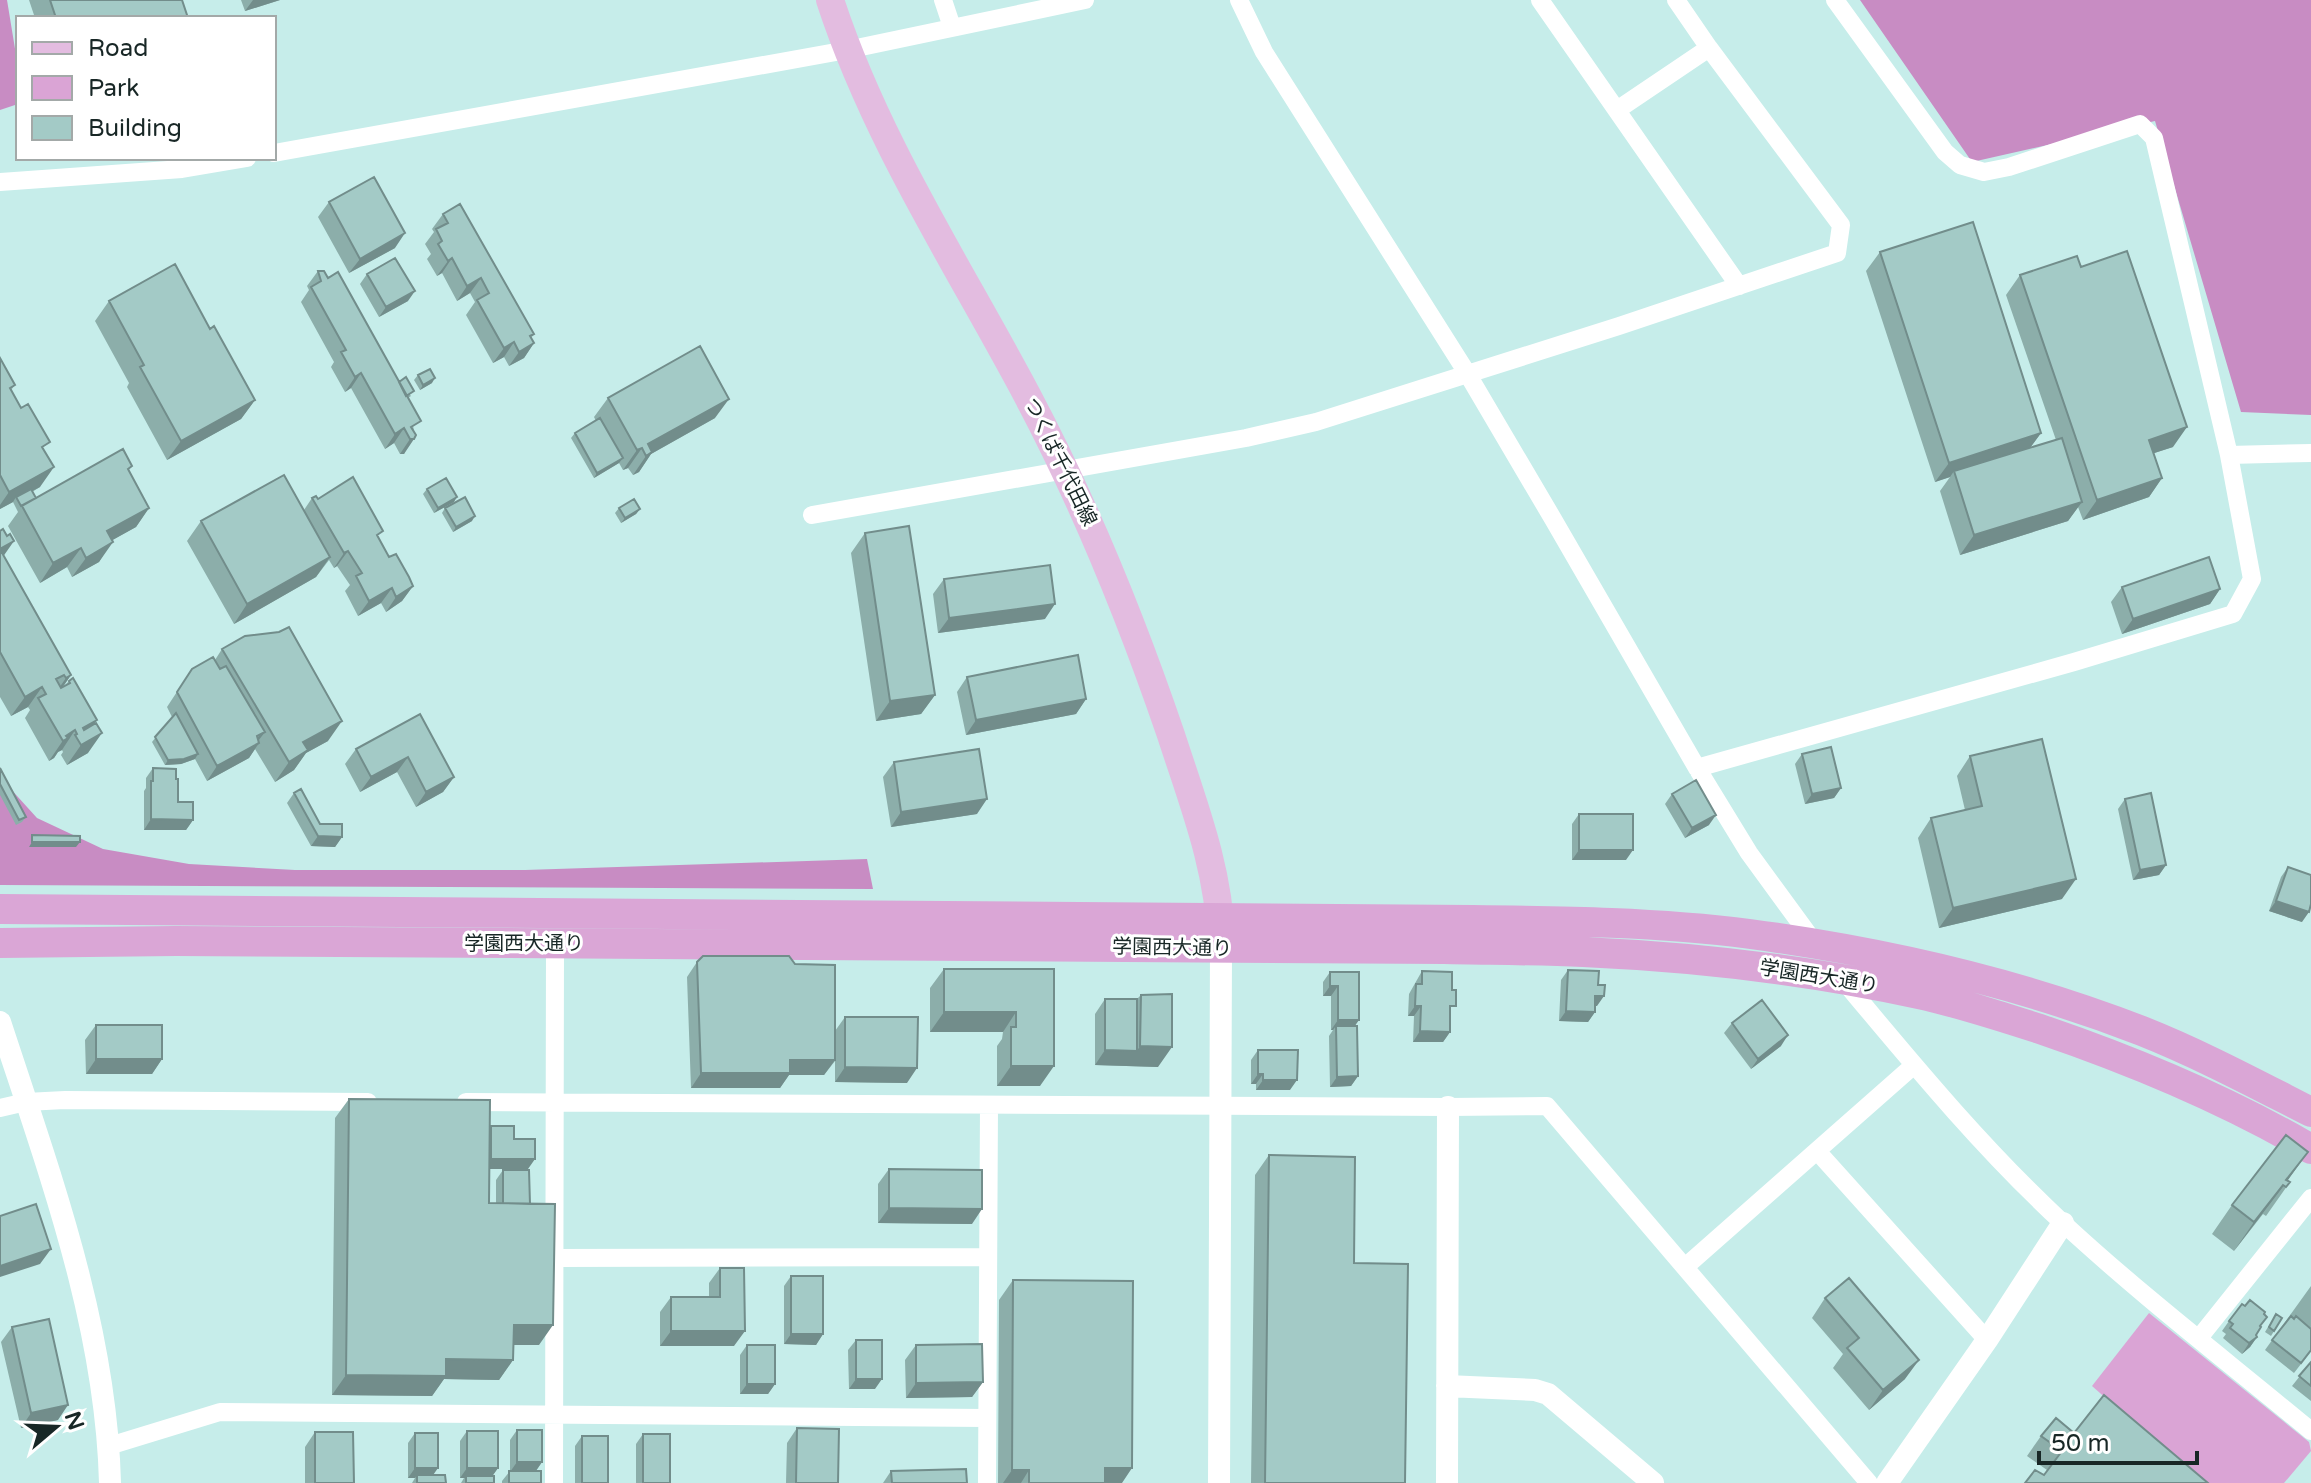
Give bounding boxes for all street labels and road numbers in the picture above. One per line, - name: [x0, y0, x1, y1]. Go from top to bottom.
- street label: つくば千代田線: [1019, 394, 1101, 530]
- street label: 学園西大通り: [464, 932, 584, 956]
- street label: 学園西大通り: [1112, 935, 1232, 961]
- street label: 学園西大通り: [1758, 956, 1880, 998]

